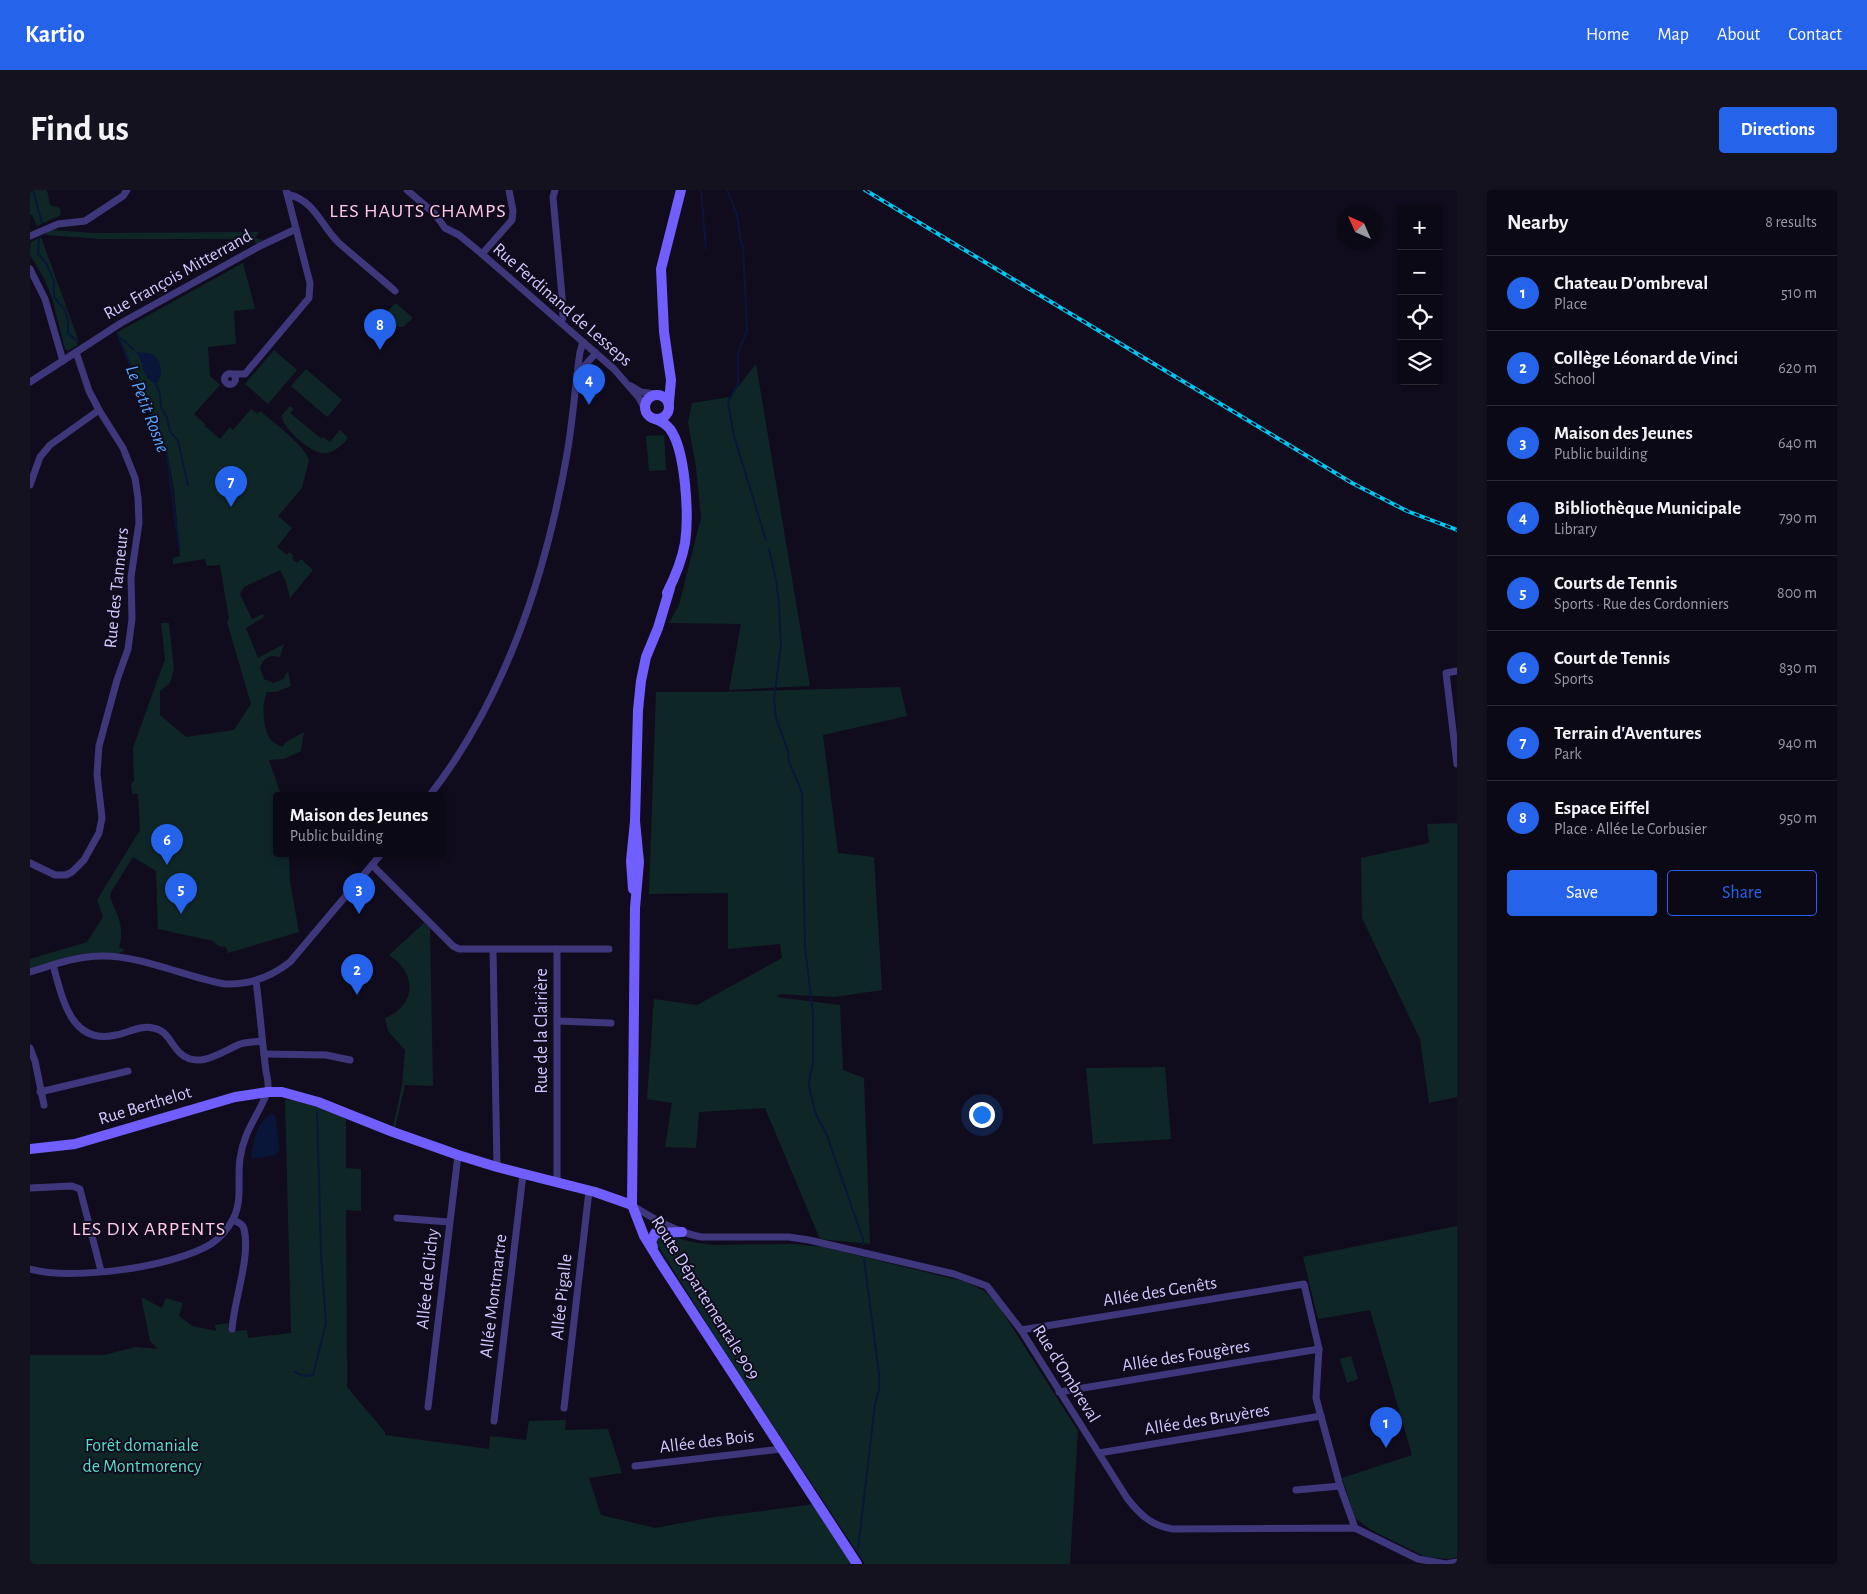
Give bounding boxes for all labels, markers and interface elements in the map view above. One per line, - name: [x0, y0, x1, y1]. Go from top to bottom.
- text: Kartio: [25, 23, 85, 47]
- text: Home: [1586, 26, 1629, 44]
- text: Map: [1657, 26, 1689, 44]
- text: About: [1717, 26, 1760, 44]
- text: Contact: [1788, 26, 1842, 44]
- button: Directions: [1719, 107, 1837, 153]
- text: Find us: [30, 112, 129, 147]
- district label: LES HAUTS CHAMPS: [329, 201, 507, 221]
- north arrow: [1337, 205, 1382, 250]
- map controls: [1397, 205, 1442, 385]
- button: +: [1397, 205, 1442, 250]
- text: Nearby: [1507, 212, 1568, 233]
- text: 8 results: [1765, 214, 1817, 230]
- street label: Rue François Mitterrand: [101, 227, 255, 323]
- street label: Rue Ferdinand de Lesseps: [489, 240, 635, 370]
- button: −: [1397, 250, 1442, 295]
- text: Chateau D'ombreval: [1554, 274, 1708, 293]
- text: 1: [1520, 285, 1526, 301]
- text: 510 m: [1781, 285, 1817, 301]
- button: locate: [1397, 295, 1442, 340]
- text: Place: [1554, 296, 1587, 312]
- pin: 8: [364, 309, 396, 350]
- button: layers: [1397, 340, 1442, 385]
- text: Collège Léonard de Vinci: [1554, 349, 1738, 368]
- text: 2: [1519, 360, 1527, 376]
- text: 620 m: [1778, 360, 1817, 376]
- water label: Le Petit Rosne: [122, 363, 172, 455]
- pin: 4: [573, 364, 605, 405]
- text: School: [1554, 371, 1595, 387]
- text: Maison des Jeunes: [1554, 424, 1693, 443]
- text: 3: [1520, 435, 1526, 451]
- text: 640 m: [1778, 435, 1817, 451]
- text: Public building: [1554, 446, 1648, 462]
- pin: 7: [215, 466, 247, 507]
- text: Bibliothèque Municipale: [1554, 499, 1741, 518]
- text: 4: [1519, 510, 1527, 526]
- text: 790 m: [1779, 510, 1817, 526]
- text: Library: [1554, 521, 1597, 537]
- street label: Rue des Tanneurs: [102, 527, 132, 649]
- text: Courts de Tennis: [1554, 574, 1677, 593]
- text: 5: [1520, 585, 1526, 601]
- text: 800 m: [1777, 585, 1817, 601]
- text: Sports · Rue des Cordonniers: [1554, 596, 1729, 612]
- text: Court de Tennis: [1554, 649, 1670, 668]
- text: 6: [1519, 660, 1527, 676]
- text: 830 m: [1779, 660, 1817, 676]
- text: Sports: [1554, 671, 1594, 687]
- text: Terrain d'Aventures: [1554, 724, 1702, 743]
- text: 7: [1520, 735, 1526, 751]
- text: 940 m: [1778, 735, 1817, 751]
- text: Park: [1554, 746, 1582, 762]
- popup: [273, 792, 445, 857]
- text: Espace Eiffel: [1554, 799, 1650, 818]
- text: Maison des Jeunes: [290, 806, 428, 825]
- text: 8: [1519, 810, 1527, 826]
- text: 950 m: [1779, 810, 1817, 826]
- text: Place · Allée Le Corbusier: [1554, 821, 1707, 837]
- pin: 6: [151, 824, 183, 865]
- text: Public building: [290, 828, 383, 844]
- button: Save: [1507, 870, 1657, 916]
- button: Share: [1667, 870, 1817, 916]
- pin: 5: [165, 873, 197, 914]
- pin: 3: [343, 873, 375, 914]
- pin: 2: [341, 954, 373, 995]
- street label: Rue de la Clairière: [533, 968, 551, 1094]
- street label: Rue Berthelot: [96, 1083, 194, 1129]
- your location: [969, 1102, 995, 1128]
- street label: Route Départementale 909: [647, 1213, 763, 1383]
- district label: LES DIX ARPENTS: [72, 1219, 226, 1239]
- street label: Allée de Clichy: [414, 1227, 442, 1330]
- street label: Allée Montmartre: [477, 1233, 511, 1359]
- street label: Allée Pigalle: [549, 1253, 575, 1341]
- street label: Allée des Genêts: [1102, 1274, 1218, 1310]
- street label: Rue d'Ombreval: [1029, 1322, 1103, 1426]
- street label: Allée des Fougères: [1121, 1337, 1251, 1375]
- street label: Allée des Bruyères: [1143, 1401, 1271, 1439]
- pin: 1: [1370, 1407, 1402, 1448]
- street label: Allée des Bois: [659, 1427, 755, 1457]
- park label: Forêt domaniale de Montmorency: [82, 1437, 202, 1476]

